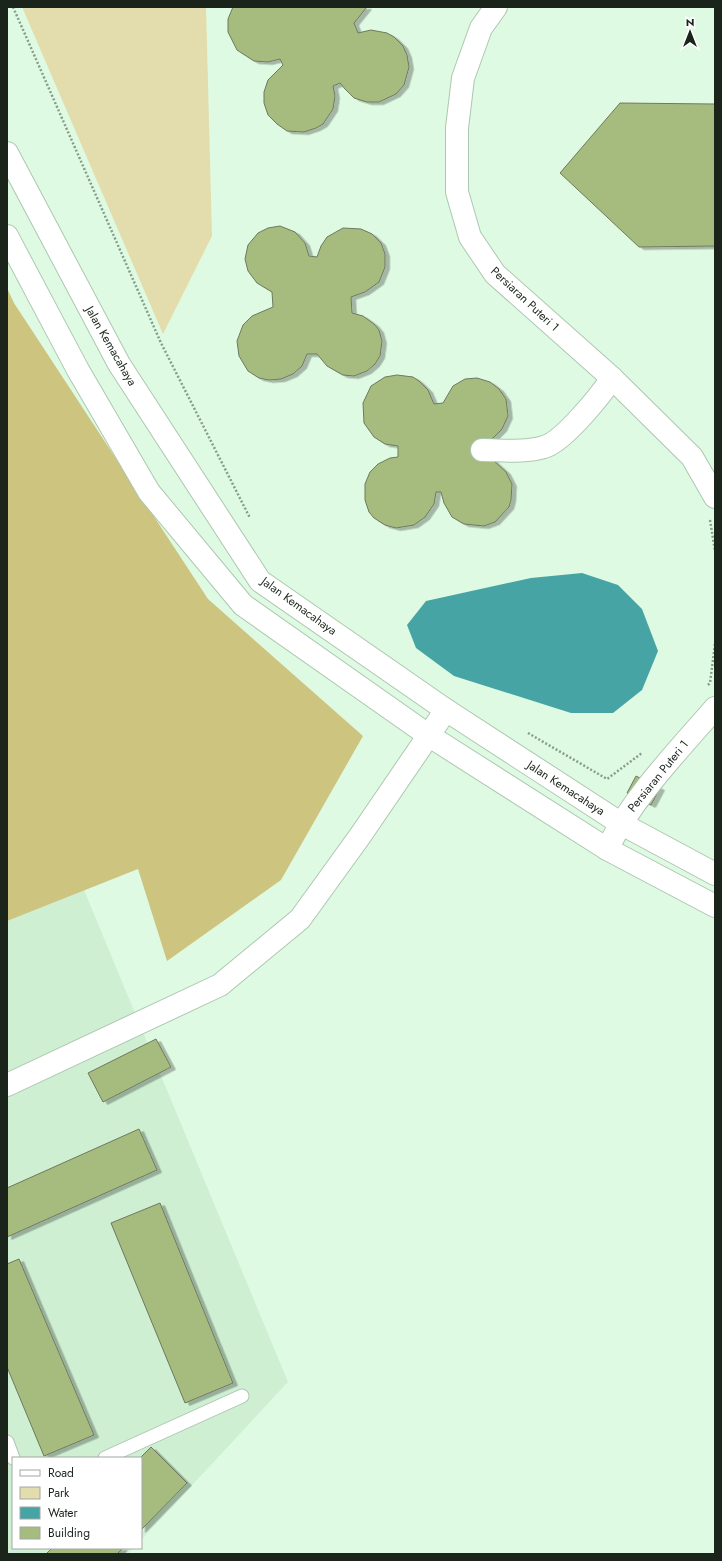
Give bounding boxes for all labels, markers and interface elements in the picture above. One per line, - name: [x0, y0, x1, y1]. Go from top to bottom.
- north arrow: [670, 12, 710, 52]
- text: N: [686, 14, 694, 30]
- street label: Persiaran Puteri 1: [487, 262, 563, 336]
- street label: Jalan Kemacahaya: [80, 301, 141, 389]
- street label: Jalan Kemacahaya: [256, 571, 341, 640]
- street label: Persiaran Puteri 1: [623, 736, 693, 816]
- street label: Jalan Kemacahaya: [522, 755, 609, 820]
- legend: [12, 1457, 142, 1549]
- text: Road: [48, 1464, 74, 1482]
- text: Park: [48, 1484, 70, 1502]
- text: Water: [48, 1504, 79, 1522]
- text: Building: [48, 1524, 90, 1542]

